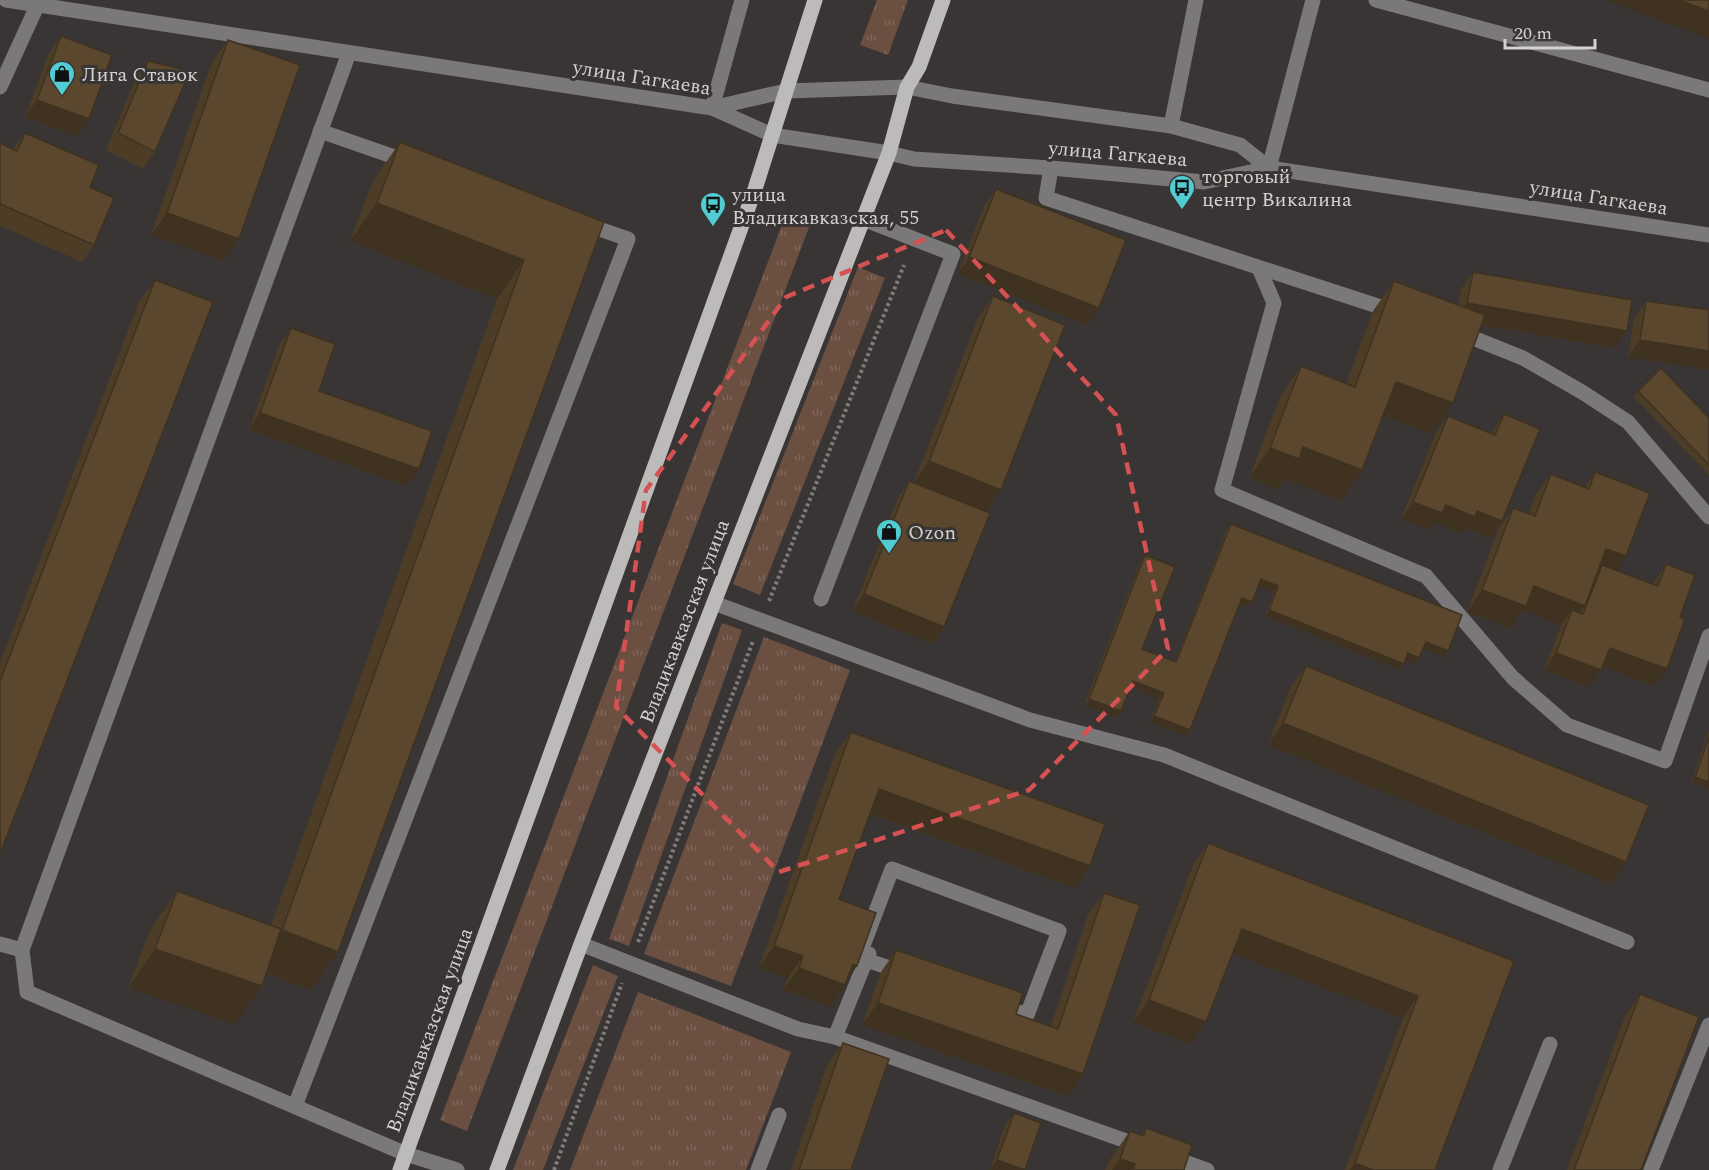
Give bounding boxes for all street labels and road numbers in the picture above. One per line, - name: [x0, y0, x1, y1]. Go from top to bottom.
- street label: улица Гагкаева: [570, 52, 713, 104]
- street label: улица Гагкаева: [1046, 133, 1189, 175]
- street label: улица Гагкаева: [1527, 172, 1670, 224]
- street label: Владикавказская улица: [632, 515, 738, 728]
- street label: Владикавказская улица: [379, 923, 481, 1137]

